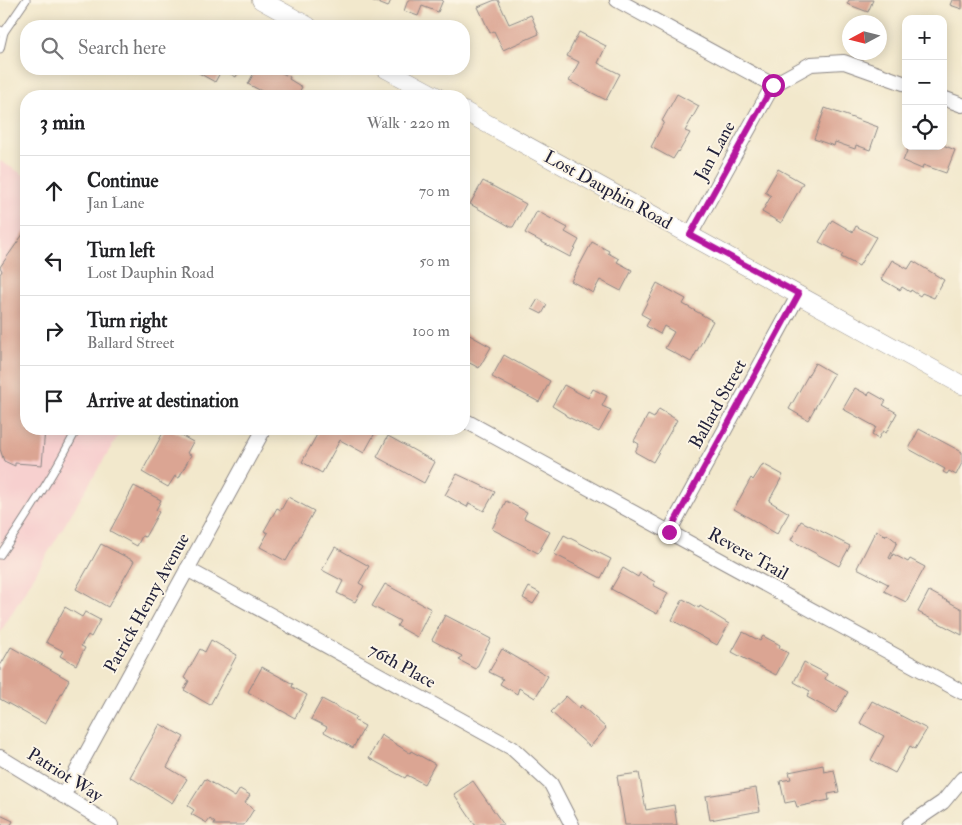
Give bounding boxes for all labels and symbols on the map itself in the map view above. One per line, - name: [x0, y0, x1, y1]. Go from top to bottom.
- north arrow: [842, 15, 887, 60]
- route start: [762, 74, 785, 97]
- street label: Jan Lane: [689, 117, 741, 186]
- street label: Lost Dauphin Road: [540, 145, 676, 235]
- street label: Ballard Street: [684, 355, 752, 453]
- route end: [658, 521, 681, 544]
- street label: Revere Trail: [704, 523, 793, 586]
- street label: Patrick Henry Avenue: [99, 529, 195, 677]
- street label: 76th Place: [364, 638, 440, 694]
- street label: Patriot Way: [23, 743, 108, 808]

